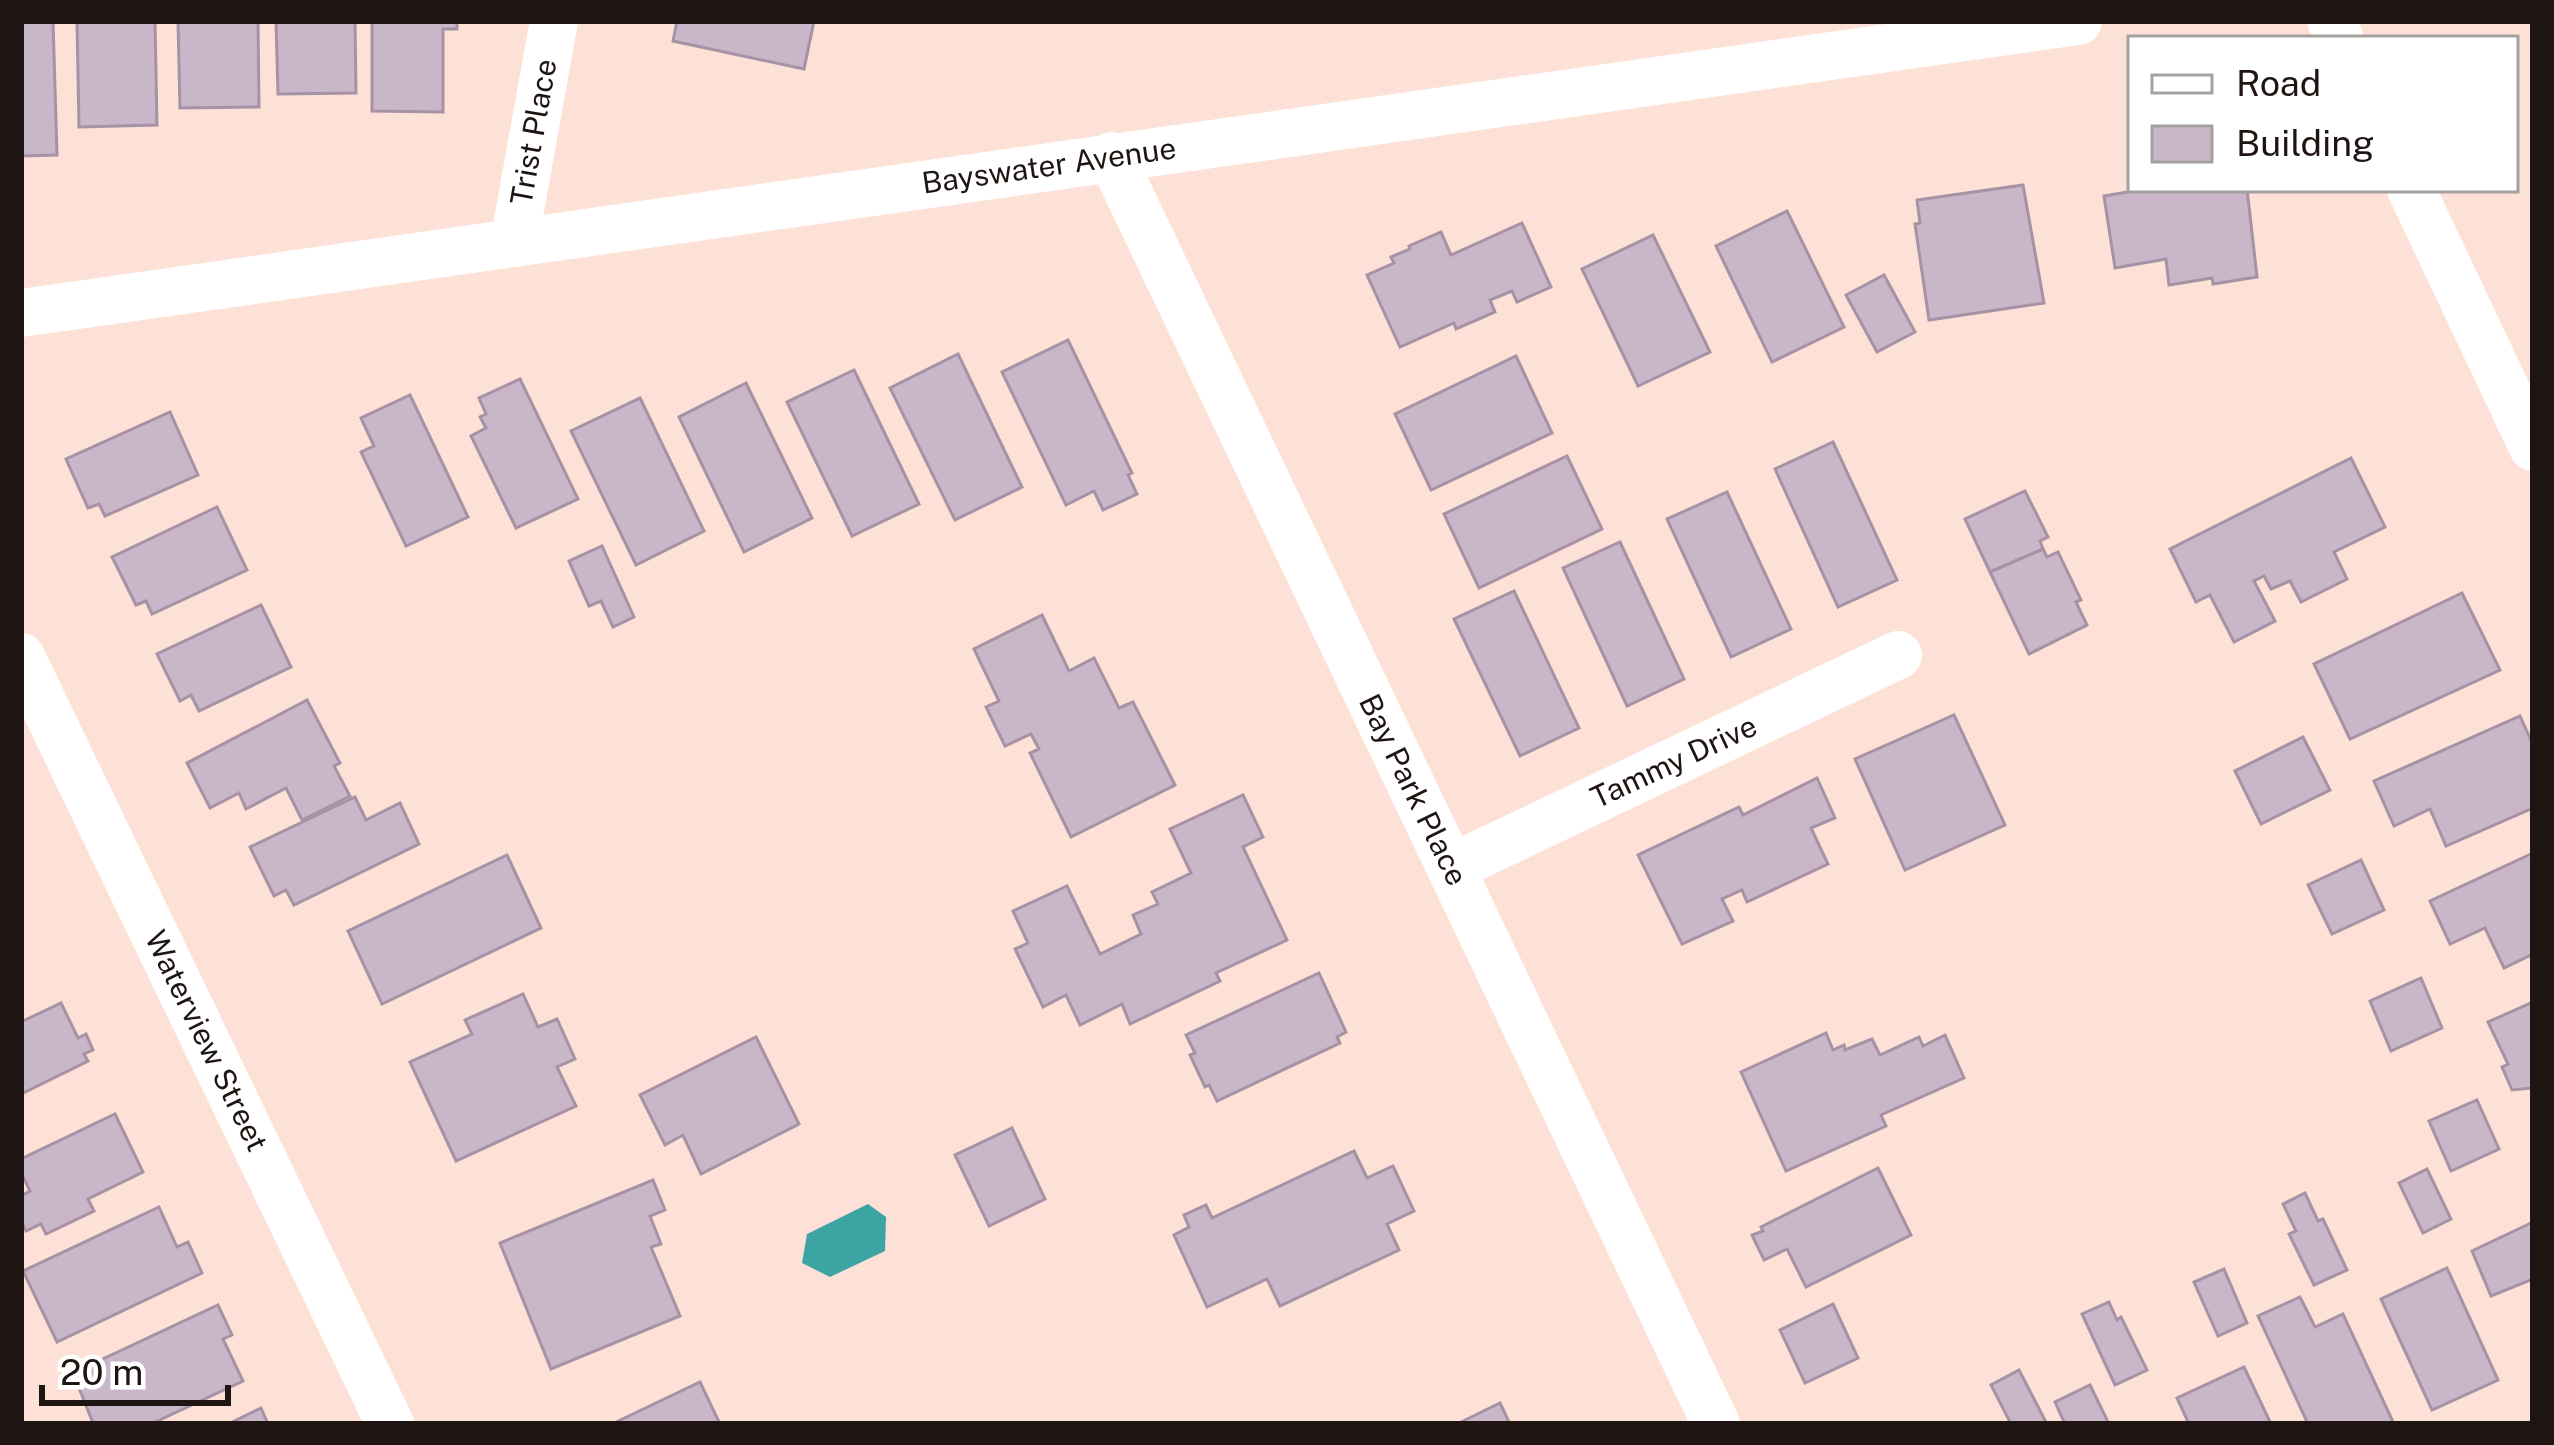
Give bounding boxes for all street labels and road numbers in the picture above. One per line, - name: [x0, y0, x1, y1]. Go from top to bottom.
- street label: Trist Place: [502, 56, 564, 208]
- street label: Bayswater Avenue: [919, 129, 1178, 201]
- street label: Bay Park Place: [1352, 688, 1476, 891]
- street label: Tammy Drive: [1585, 707, 1762, 815]
- street label: Waterview Street: [138, 924, 276, 1157]

